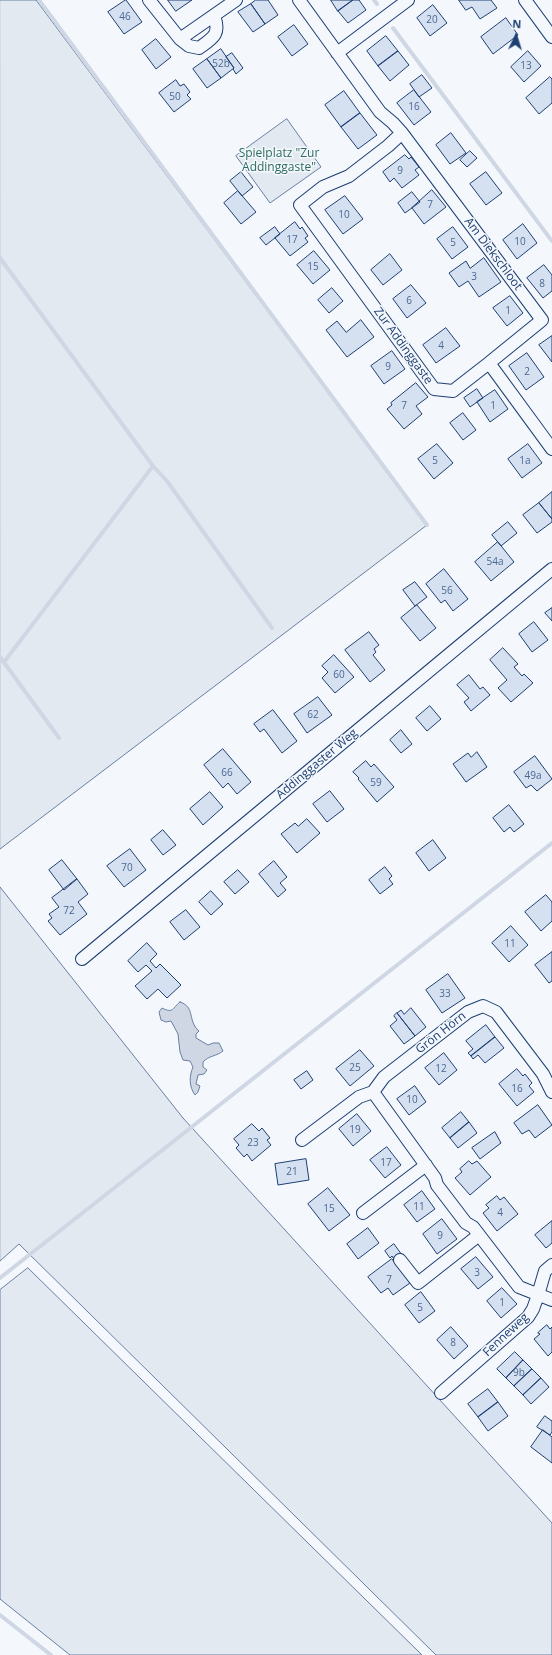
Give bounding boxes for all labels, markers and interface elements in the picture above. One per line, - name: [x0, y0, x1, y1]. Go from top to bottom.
- house number: 46: [119, 11, 131, 23]
- house number: 20: [426, 14, 438, 26]
- north arrow: [496, 16, 536, 56]
- text: N: [512, 16, 522, 31]
- house number: 52b: [212, 58, 230, 70]
- house number: 13: [520, 60, 532, 72]
- house number: 50: [169, 91, 181, 103]
- house number: 16: [408, 101, 420, 113]
- park label: Spielplatz "Zur Addinggaste": [239, 147, 319, 175]
- house number: 9: [397, 165, 403, 177]
- house number: 7: [427, 199, 433, 211]
- house number: 10: [338, 209, 350, 221]
- street label: Am Diekschloot: [461, 215, 525, 293]
- house number: 17: [286, 234, 298, 246]
- house number: 10: [514, 236, 526, 248]
- house number: 5: [450, 237, 456, 249]
- house number: 15: [307, 261, 319, 273]
- house number: 3: [471, 271, 477, 283]
- house number: 8: [539, 278, 545, 290]
- house number: 6: [406, 295, 412, 307]
- street label: Zur Addinggaste: [370, 305, 436, 387]
- house number: 1: [505, 305, 511, 317]
- house number: 4: [438, 340, 444, 352]
- house number: 9: [385, 361, 391, 373]
- house number: 2: [524, 366, 530, 378]
- house number: 7: [401, 400, 407, 412]
- house number: 1: [490, 400, 496, 412]
- house number: 5: [432, 455, 438, 467]
- house number: 1a: [519, 455, 531, 467]
- house number: 54a: [487, 556, 503, 568]
- house number: 56: [441, 585, 453, 597]
- house number: 60: [333, 669, 345, 681]
- house number: 62: [307, 709, 319, 721]
- street label: Addinggaster Weg: [274, 726, 360, 802]
- house number: 66: [221, 767, 233, 779]
- house number: 49a: [525, 770, 541, 782]
- house number: 59: [370, 777, 382, 789]
- house number: 70: [121, 862, 133, 874]
- house number: 72: [63, 905, 75, 917]
- house number: 11: [504, 938, 516, 950]
- house number: 33: [439, 988, 451, 1000]
- street label: Grön Hörn: [413, 1009, 469, 1057]
- house number: 25: [349, 1062, 361, 1074]
- house number: 12: [435, 1063, 447, 1075]
- house number: 16: [511, 1083, 523, 1095]
- house number: 10: [406, 1094, 418, 1106]
- house number: 19: [349, 1124, 361, 1136]
- house number: 23: [247, 1137, 259, 1149]
- house number: 17: [380, 1157, 392, 1169]
- house number: 21: [286, 1166, 298, 1178]
- house number: 11: [413, 1201, 425, 1213]
- house number: 15: [323, 1203, 335, 1215]
- house number: 4: [497, 1207, 503, 1219]
- house number: 9: [437, 1230, 443, 1242]
- house number: 3: [474, 1267, 480, 1279]
- house number: 7: [386, 1274, 392, 1286]
- house number: 1: [499, 1297, 505, 1309]
- house number: 5: [417, 1302, 423, 1314]
- street label: Fenneweg: [480, 1310, 532, 1360]
- house number: 8: [450, 1337, 456, 1349]
- house number: 9b: [513, 1367, 525, 1379]

